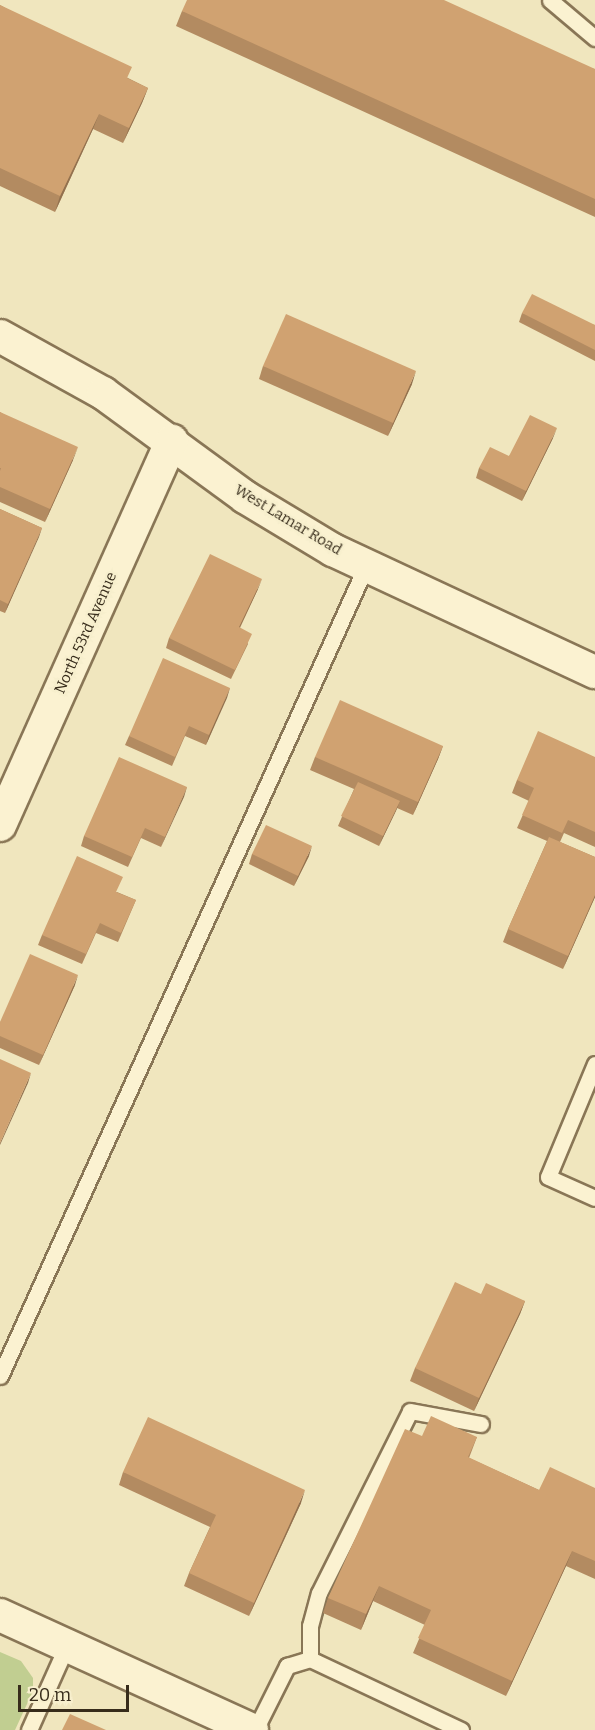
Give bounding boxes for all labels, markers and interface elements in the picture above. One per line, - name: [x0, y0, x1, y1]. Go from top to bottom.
- street label: West Lamar Road: [231, 481, 345, 559]
- street label: North 53rd Avenue: [51, 569, 121, 697]
- scale bar: [21, 1673, 132, 1711]
- text: 20 m: [29, 1684, 71, 1706]

